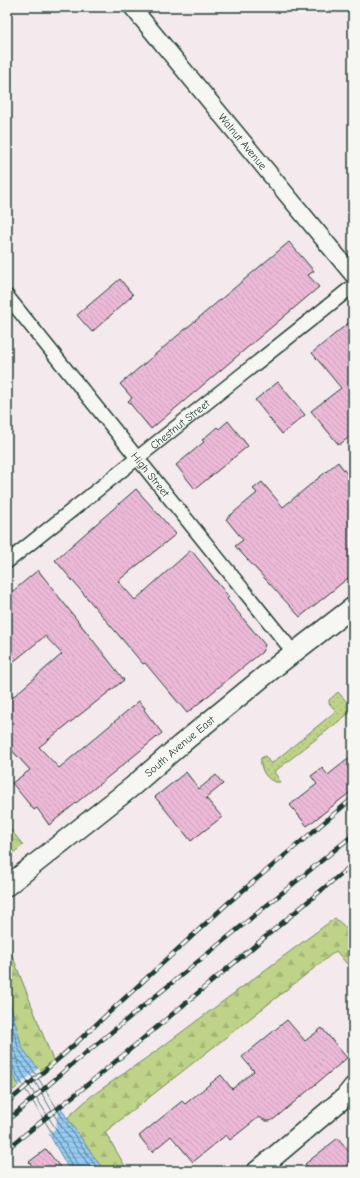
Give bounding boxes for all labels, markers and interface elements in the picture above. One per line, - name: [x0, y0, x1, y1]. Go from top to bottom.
- street label: Walnut Avenue: [215, 111, 270, 173]
- street label: Chestnut Street: [148, 396, 213, 452]
- street label: High Street: [128, 450, 172, 500]
- street label: South Avenue East: [142, 713, 218, 780]

